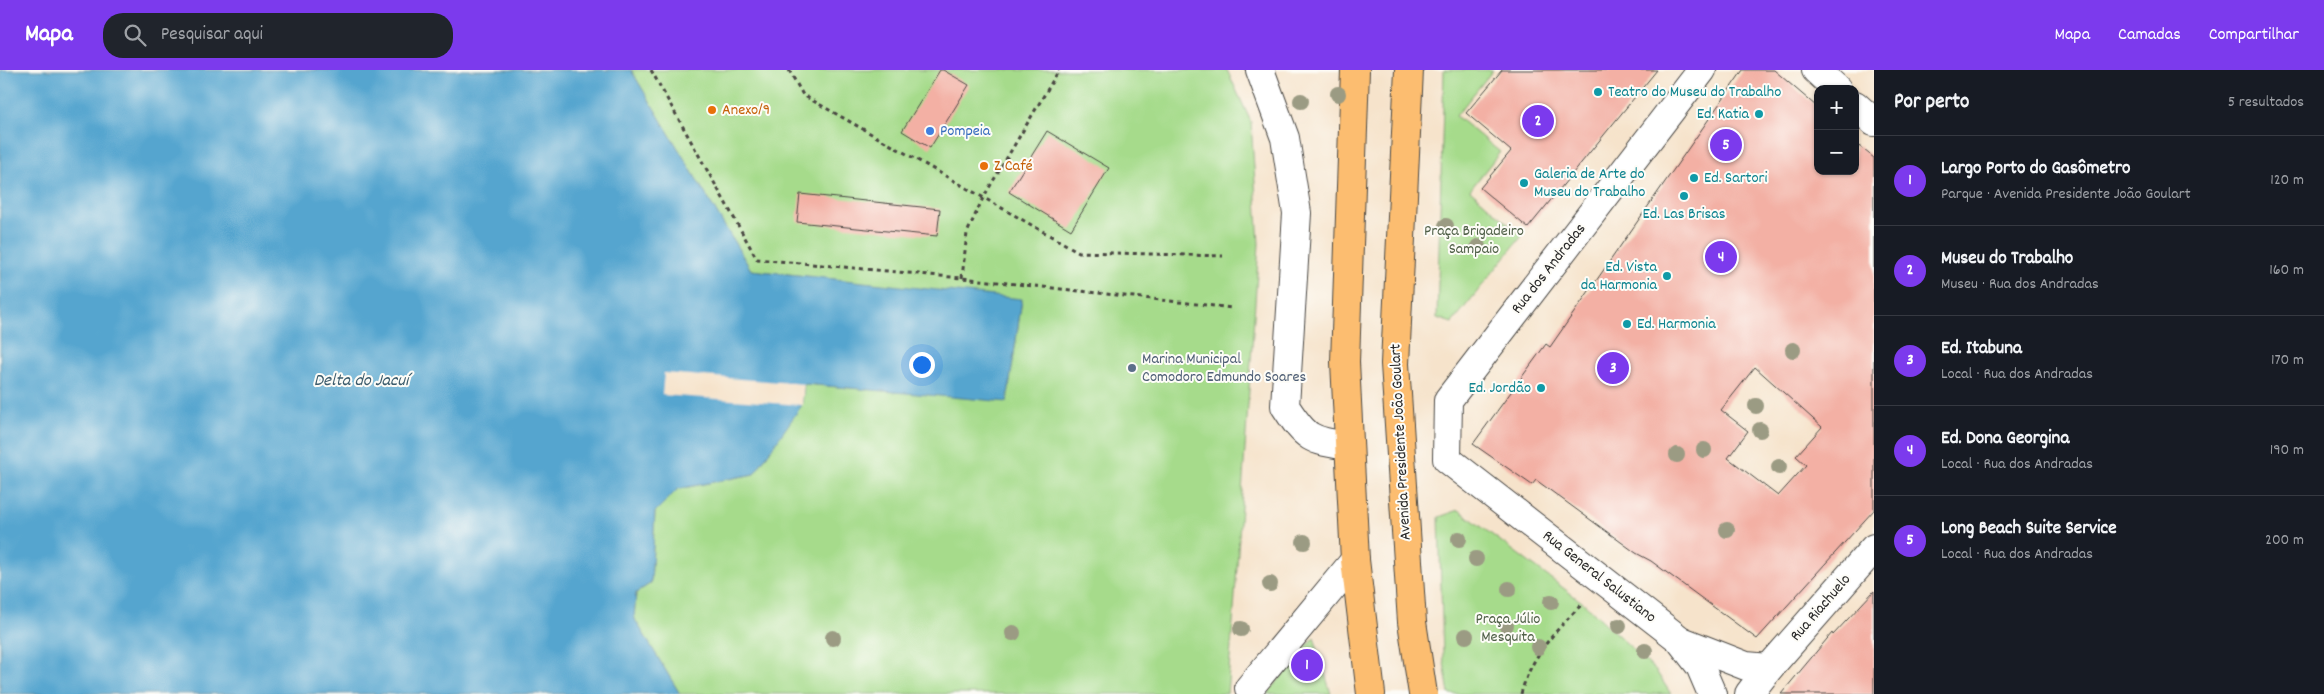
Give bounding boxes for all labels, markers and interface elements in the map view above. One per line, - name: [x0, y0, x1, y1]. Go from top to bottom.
- search box: [103, 13, 453, 58]
- text: Mapa: [25, 18, 73, 52]
- icon: search: [121, 21, 149, 49]
- text: Pesquisar aqui: [161, 22, 263, 49]
- text: Mapa: [2054, 23, 2090, 48]
- text: Camadas: [2118, 23, 2181, 48]
- text: Compartilhar: [2209, 23, 2299, 48]
- place label: Teatro do Museu do Trabalho: [1608, 81, 1781, 104]
- map controls: [1814, 85, 1859, 175]
- button: +: [1814, 85, 1859, 130]
- marker: Teatro do Museu do Trabalho: [1592, 86, 1604, 98]
- text: Por perto: [1894, 88, 1969, 118]
- text: 5 resultados: [2228, 91, 2304, 114]
- place label: Anexo/9: [722, 99, 770, 122]
- pin: 2: [1522, 102, 1554, 140]
- place label: Ed. Katia: [1697, 103, 1749, 126]
- marker: Anexo/9: [706, 104, 718, 116]
- marker: Ed. Katia: [1753, 108, 1765, 120]
- place label: Pompeia: [940, 120, 991, 143]
- marker: Pompeia: [924, 125, 936, 137]
- pin: 5: [1710, 126, 1742, 164]
- button: −: [1814, 130, 1859, 175]
- place label: Z Café: [994, 155, 1033, 178]
- text: Largo Porto do Gasômetro: [1941, 156, 2130, 183]
- marker: Z Café: [978, 160, 990, 172]
- place label: Galeria de Arte do Museu do Trabalho: [1534, 163, 1645, 204]
- place label: Ed. Sartori: [1704, 167, 1768, 190]
- text: 1: [1908, 169, 1912, 192]
- text: 120 m: [2270, 169, 2304, 192]
- marker: Ed. Sartori: [1688, 172, 1700, 184]
- marker: Galeria de Arte do Museu do Trabalho: [1518, 177, 1530, 189]
- text: Parque · Avenida Presidente João Goulart: [1941, 183, 2191, 206]
- marker: Ed. Las Brisas: [1678, 190, 1690, 202]
- place label: Ed. Las Brisas: [1643, 203, 1726, 226]
- street label: Rua dos Andradas: [1506, 218, 1592, 319]
- park label: Praça Brigadeiro Sampaio: [1424, 220, 1524, 261]
- pin: 4: [1705, 238, 1737, 276]
- text: Museu do Trabalho: [1941, 246, 2073, 273]
- place label: Ed. Vista da Harmonia: [1581, 256, 1657, 297]
- text: 2: [1907, 259, 1914, 282]
- text: 160 m: [2269, 259, 2304, 282]
- marker: Ed. Vista da Harmonia: [1661, 270, 1673, 282]
- text: Museu · Rua dos Andradas: [1941, 273, 2099, 296]
- place label: Ed. Harmonia: [1637, 313, 1716, 336]
- marker: Ed. Harmonia: [1621, 318, 1633, 330]
- text: Ed. Itabuna: [1941, 336, 2022, 363]
- street label: Avenida Presidente João Goulart: [1384, 343, 1418, 541]
- place label: Marina Municipal Comodoro Edmundo Soares: [1142, 348, 1306, 389]
- pin: 3: [1597, 349, 1629, 387]
- text: 3: [1906, 349, 1914, 372]
- text: 170 m: [2271, 349, 2304, 372]
- your location: [909, 352, 935, 378]
- marker: Marina Municipal Comodoro Edmundo Soares: [1126, 362, 1138, 374]
- text: Local · Rua dos Andradas: [1941, 363, 2093, 386]
- water label: Delta do Jacuí: [314, 369, 413, 394]
- place label: Ed. Jordão: [1468, 377, 1531, 400]
- marker: Ed. Jordão: [1535, 382, 1547, 394]
- text: Ed. Dona Georgina: [1941, 426, 2069, 453]
- text: 4: [1907, 439, 1913, 462]
- text: 190 m: [2270, 439, 2304, 462]
- text: Local · Rua dos Andradas: [1941, 453, 2093, 476]
- text: Long Beach Suite Service: [1941, 516, 2117, 543]
- street label: Rua General Salustiano: [1537, 525, 1661, 629]
- text: 5: [1906, 529, 1914, 552]
- text: 200 m: [2265, 529, 2304, 552]
- text: Local · Rua dos Andradas: [1941, 543, 2093, 566]
- street label: Rua Riachuelo: [1785, 569, 1857, 647]
- park label: Praça Júlio Mesquita: [1476, 608, 1540, 649]
- pin: 1: [1291, 646, 1323, 684]

